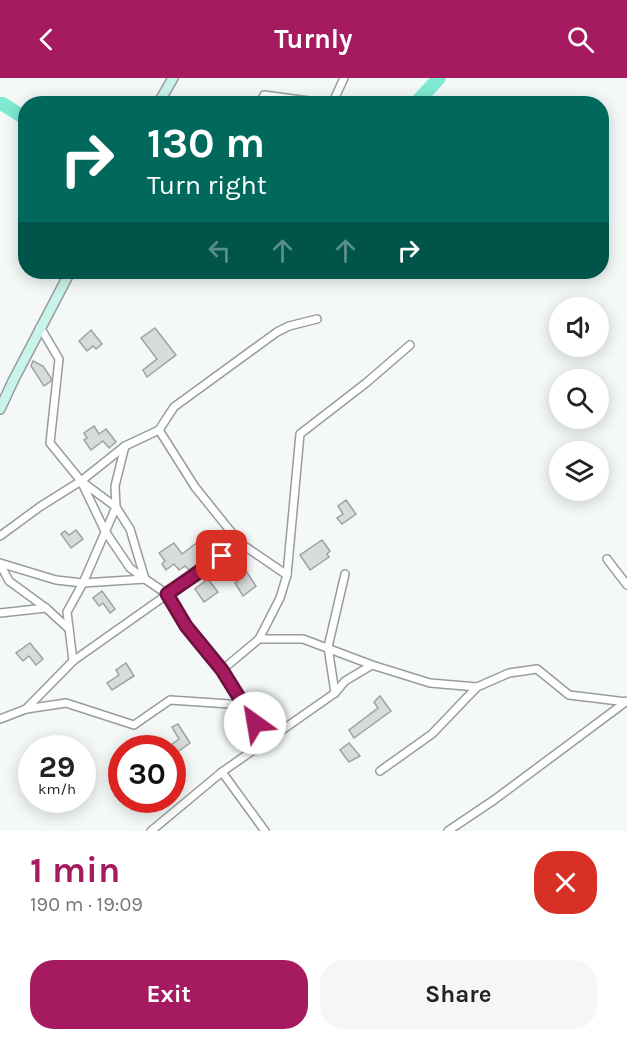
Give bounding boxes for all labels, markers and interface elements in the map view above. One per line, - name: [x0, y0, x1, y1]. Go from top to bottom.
- icon: back: [30, 23, 63, 56]
- text: Turnly: [274, 23, 353, 55]
- icon: search: [564, 23, 597, 56]
- text: 130 m: [147, 118, 265, 168]
- icon: right: [48, 120, 126, 198]
- text: Turn right: [147, 169, 267, 201]
- icon: left: [203, 234, 236, 267]
- icon: ahead: [266, 234, 299, 267]
- icon: ahead: [329, 234, 362, 267]
- icon: right: [392, 234, 425, 267]
- map controls: [549, 297, 609, 501]
- button: sound: [549, 297, 609, 357]
- button: search: [549, 369, 609, 429]
- button: layers: [549, 441, 609, 501]
- pin: [196, 530, 247, 581]
- icon: arrive: [205, 539, 238, 572]
- position arrow: [223, 691, 287, 755]
- speed limit sign: 30: [108, 735, 186, 813]
- text: 29: [39, 749, 75, 785]
- text: km/h: [38, 780, 76, 798]
- text: 1 min: [30, 849, 120, 891]
- button: close: [534, 851, 597, 914]
- text: 190 m · 19:09: [30, 893, 143, 916]
- button: Exit: [30, 960, 308, 1029]
- button: Share: [320, 960, 597, 1029]

